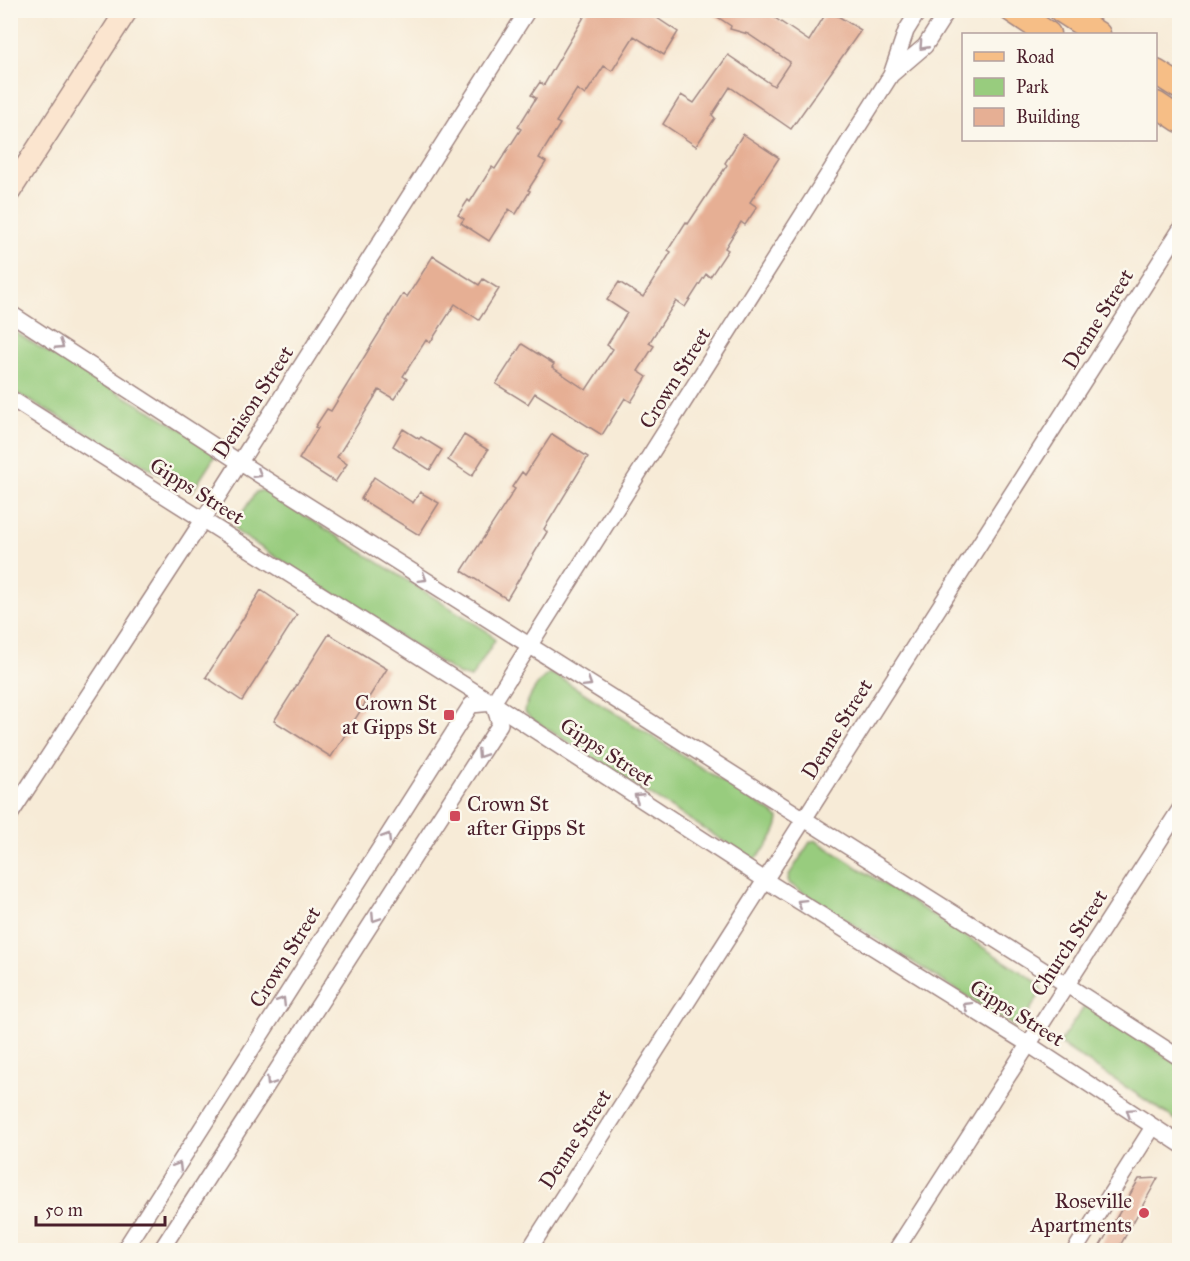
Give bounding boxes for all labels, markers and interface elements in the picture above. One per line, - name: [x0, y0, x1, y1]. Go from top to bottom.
- legend: [962, 33, 1157, 141]
- one-way arrow: [919, 39, 930, 50]
- text: Road: [1016, 46, 1054, 68]
- text: Park: [1016, 76, 1049, 98]
- text: Building: [1016, 106, 1080, 129]
- street label: Denne Street: [1057, 264, 1139, 374]
- street label: Crown Street: [634, 322, 717, 433]
- one-way arrow: [53, 338, 64, 349]
- street label: Denison Street: [207, 340, 299, 463]
- street label: Gipps Street: [145, 452, 250, 531]
- one-way arrow: [252, 467, 263, 478]
- one-way arrow: [417, 571, 427, 583]
- street label: Denne Street: [796, 674, 878, 784]
- one-way arrow: [582, 675, 592, 687]
- place label: Crown St at Gipps St: [342, 690, 438, 740]
- marker: Crown St at Gipps St: [442, 708, 456, 722]
- street label: Gipps Street: [555, 712, 659, 792]
- one-way arrow: [476, 748, 488, 758]
- place label: Crown St after Gipps St: [467, 791, 586, 841]
- one-way arrow: [633, 793, 644, 804]
- marker: Crown St after Gipps St: [448, 809, 462, 823]
- one-way arrow: [380, 832, 391, 843]
- street label: Church Street: [1025, 884, 1113, 1001]
- one-way arrow: [797, 898, 807, 910]
- street label: Crown Street: [244, 901, 327, 1012]
- one-way arrow: [371, 911, 382, 922]
- street label: Gipps Street: [965, 974, 1070, 1053]
- one-way arrow: [275, 997, 287, 1007]
- one-way arrow: [963, 1001, 973, 1013]
- one-way arrow: [265, 1076, 277, 1086]
- street label: Denne Street: [533, 1084, 617, 1194]
- one-way arrow: [1126, 1108, 1137, 1119]
- one-way arrow: [170, 1162, 182, 1172]
- place label: Roseville Apartments: [1029, 1188, 1132, 1238]
- scale bar: [36, 1189, 165, 1227]
- text: 50 m: [45, 1199, 83, 1221]
- marker: Roseville Apartments: [1137, 1206, 1151, 1220]

